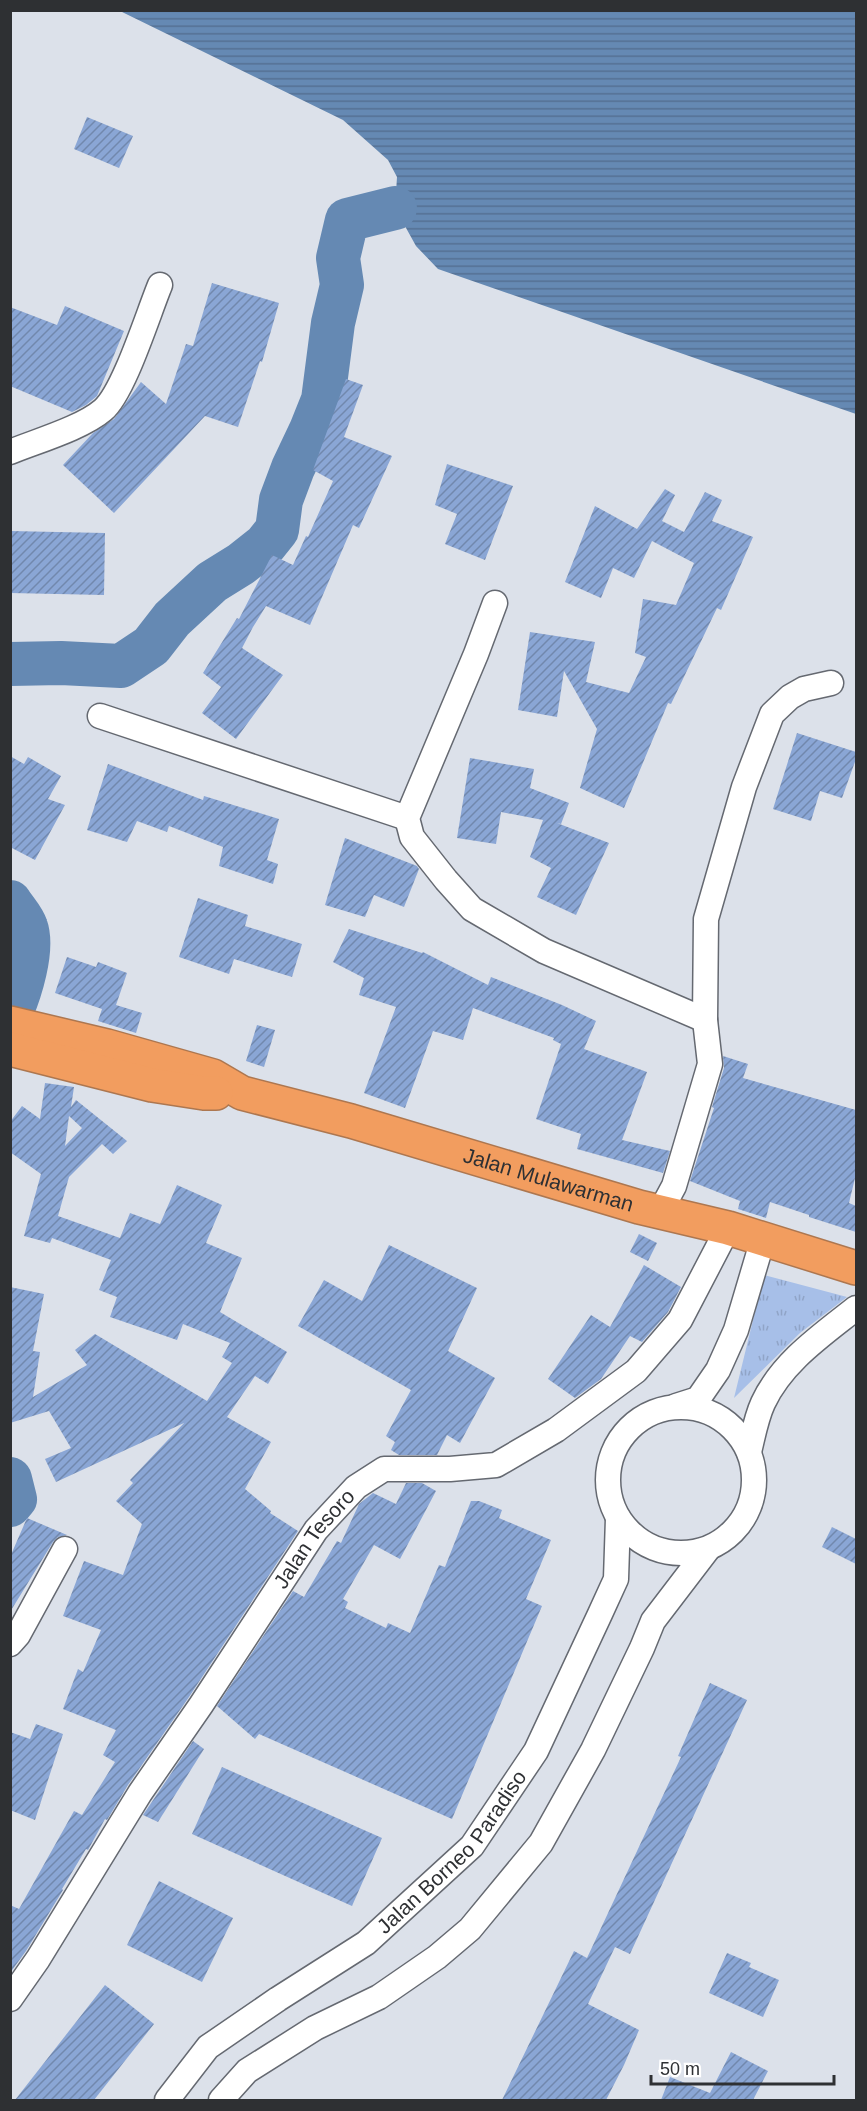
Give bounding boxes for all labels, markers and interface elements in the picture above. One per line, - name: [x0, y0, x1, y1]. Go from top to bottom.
- street label: Jalan Mulawarman: [461, 1143, 636, 1216]
- street label: Jalan Tesoro: [269, 1484, 359, 1592]
- street label: Jalan Borneo Paradiso: [372, 1766, 531, 1938]
- scale bar: [651, 2048, 834, 2086]
- text: 50 m: [660, 2059, 700, 2079]

